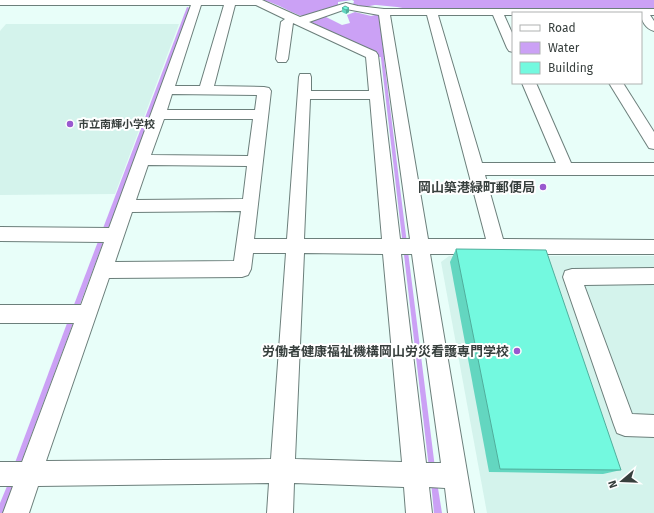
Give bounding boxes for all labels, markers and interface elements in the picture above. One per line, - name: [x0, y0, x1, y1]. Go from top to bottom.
- legend: [512, 12, 642, 84]
- text: Road: [548, 21, 576, 35]
- text: Water: [548, 41, 580, 55]
- text: Building: [548, 61, 594, 75]
- place label: 市立南輝小学校: [78, 118, 155, 131]
- marker: 市立南輝小学校: [65, 119, 75, 129]
- place label: 岡山築港緑町郵便局: [418, 180, 535, 195]
- marker: 岡山築港緑町郵便局: [538, 182, 548, 192]
- place label: 労働者健康福祉機構岡山労災看護専門学校: [262, 344, 509, 359]
- marker: 労働者健康福祉機構岡山労災看護専門学校: [512, 346, 522, 356]
- north arrow: [602, 461, 642, 501]
- text: N: [606, 479, 620, 490]

